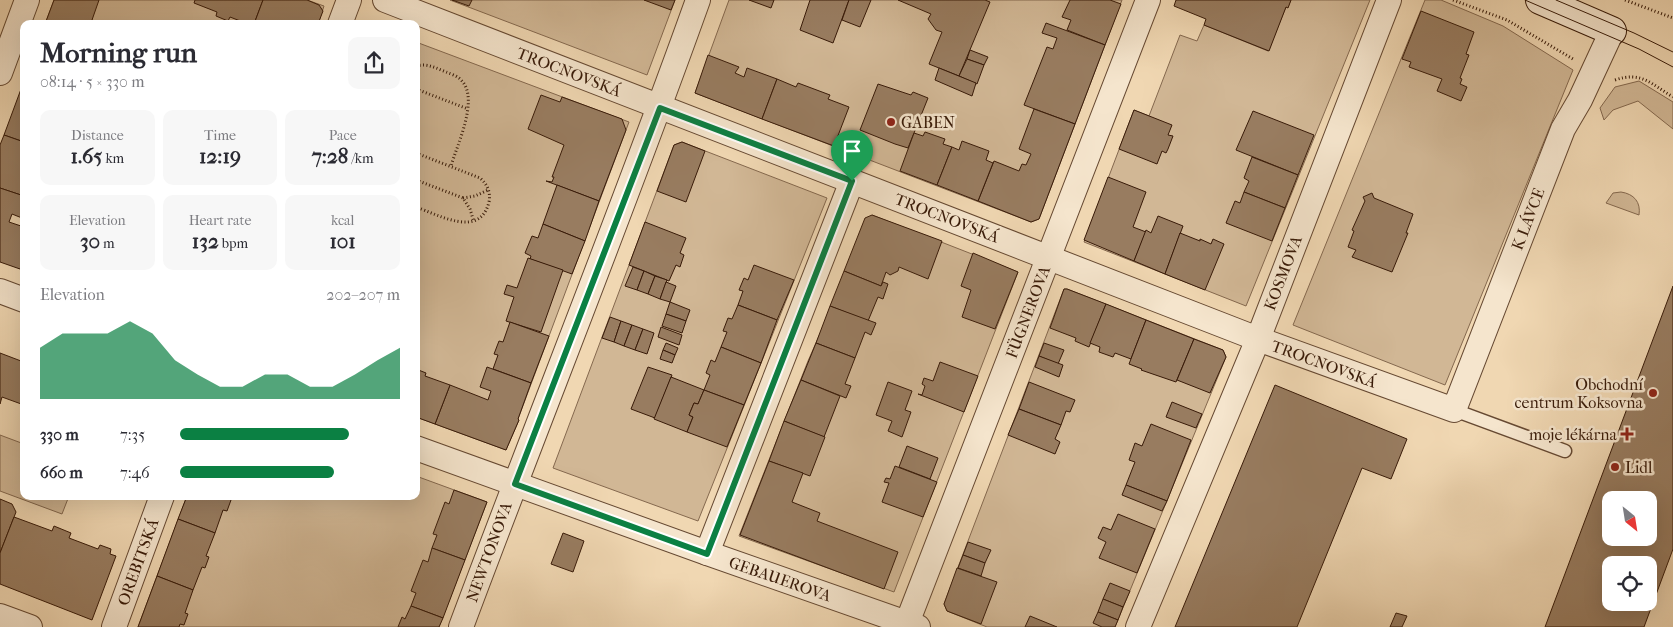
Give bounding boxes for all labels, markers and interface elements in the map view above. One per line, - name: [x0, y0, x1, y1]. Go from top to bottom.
- text: Morning run: [40, 36, 197, 69]
- button: share: [348, 37, 400, 89]
- street label: TROCNOVSKÁ: [514, 42, 625, 101]
- text: 08:14 · 5 × 330 m: [40, 72, 145, 91]
- place label: GABEN: [901, 113, 955, 132]
- marker: GABEN: [885, 116, 897, 128]
- text: Distance: [71, 127, 124, 144]
- text: Time: [204, 127, 236, 144]
- text: Pace: [329, 127, 357, 144]
- pin: [831, 130, 873, 181]
- icon: arrive: [838, 137, 866, 165]
- text: 1.65: [70, 144, 102, 168]
- text: 12:19: [199, 144, 241, 168]
- text: 7:28: [312, 144, 348, 168]
- text: km: [102, 150, 124, 167]
- text: /km: [348, 150, 374, 167]
- street label: K LÁVCE: [1507, 185, 1549, 253]
- street label: TROCNOVSKÁ: [892, 188, 1003, 247]
- text: Elevation: [69, 212, 126, 229]
- text: Heart rate: [189, 212, 251, 229]
- text: kcal: [331, 212, 354, 229]
- text: 30: [80, 229, 100, 253]
- text: 132: [192, 229, 219, 253]
- text: 101: [329, 229, 356, 253]
- street label: KOSMOVA: [1260, 232, 1306, 313]
- text: m: [100, 235, 115, 252]
- text: bpm: [219, 235, 248, 252]
- street label: FÜGNEROVA: [1002, 263, 1055, 361]
- text: Elevation: [40, 285, 105, 304]
- text: 202–207 m: [326, 285, 400, 304]
- street label: TROCNOVSKÁ: [1269, 335, 1380, 392]
- place label: Obchodní centrum Koksovna: [1515, 375, 1644, 412]
- marker: Obchodní centrum Koksovna: [1647, 387, 1659, 399]
- text: 330 m: [40, 425, 79, 444]
- text: 7:35: [120, 425, 145, 444]
- place label: moje lékárna: [1529, 425, 1618, 444]
- marker: moje lékárna: [1621, 428, 1633, 440]
- place label: Lidl: [1625, 458, 1653, 477]
- marker: Lidl: [1609, 461, 1621, 473]
- text: 660 m: [40, 463, 83, 482]
- text: 7:46: [120, 463, 150, 482]
- north arrow: [1602, 491, 1658, 546]
- map controls: [1602, 491, 1657, 611]
- street label: NEWTONOVA: [462, 499, 516, 605]
- street label: OREBITSKÁ: [112, 515, 163, 608]
- street label: GEBAUEROVA: [726, 553, 834, 606]
- button: locate: [1602, 556, 1657, 611]

